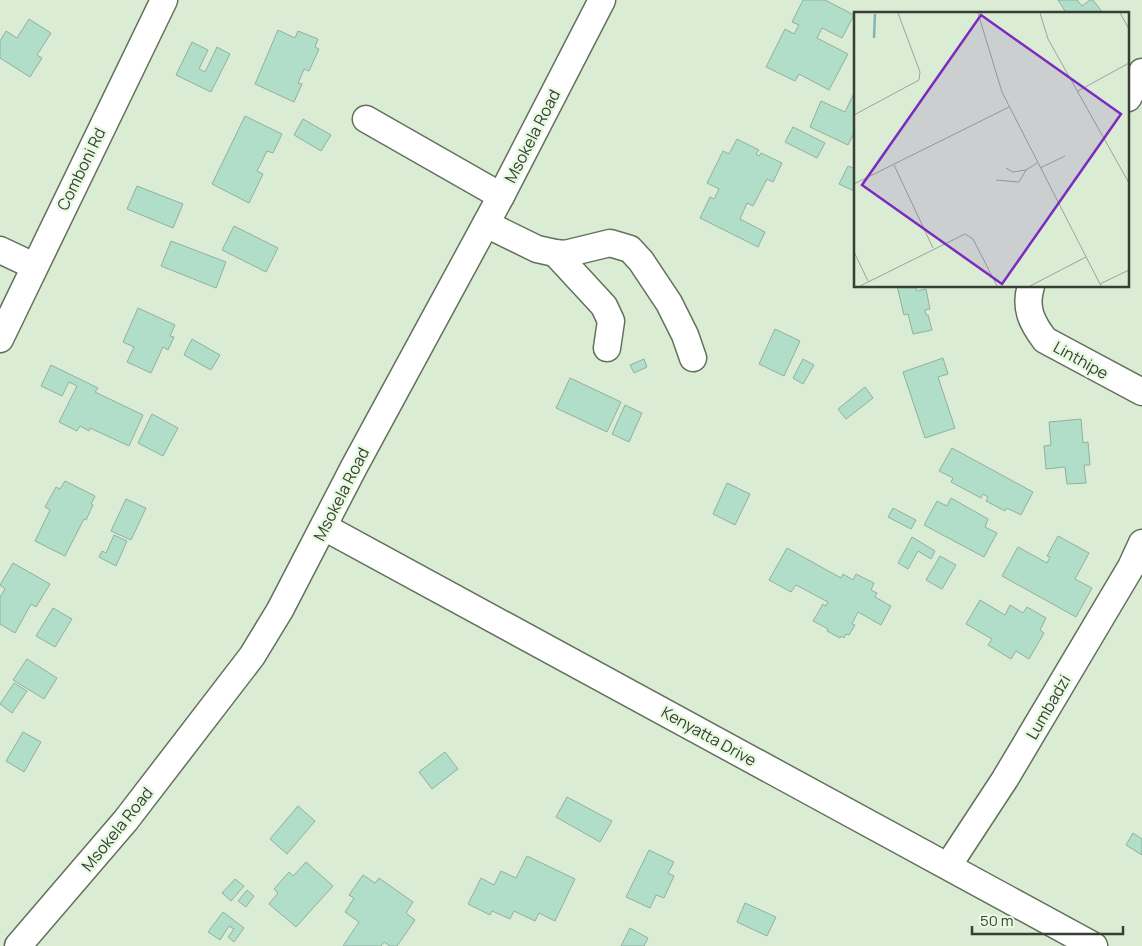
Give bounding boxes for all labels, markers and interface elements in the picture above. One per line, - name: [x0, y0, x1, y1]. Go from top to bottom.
- inset map: [854, 12, 1130, 288]
- street label: Msokela Road: [499, 85, 565, 187]
- street label: Comboni Rd: [52, 124, 110, 214]
- street label: Linthipe: [1049, 336, 1113, 384]
- street label: Msokela Road: [308, 443, 374, 545]
- street label: Lumbadzi: [1021, 671, 1075, 743]
- street label: Kenyatta Drive: [658, 701, 760, 771]
- street label: Msokela Road: [76, 782, 158, 876]
- scale bar: [972, 904, 1123, 936]
- text: 50 m: [980, 910, 1014, 931]

